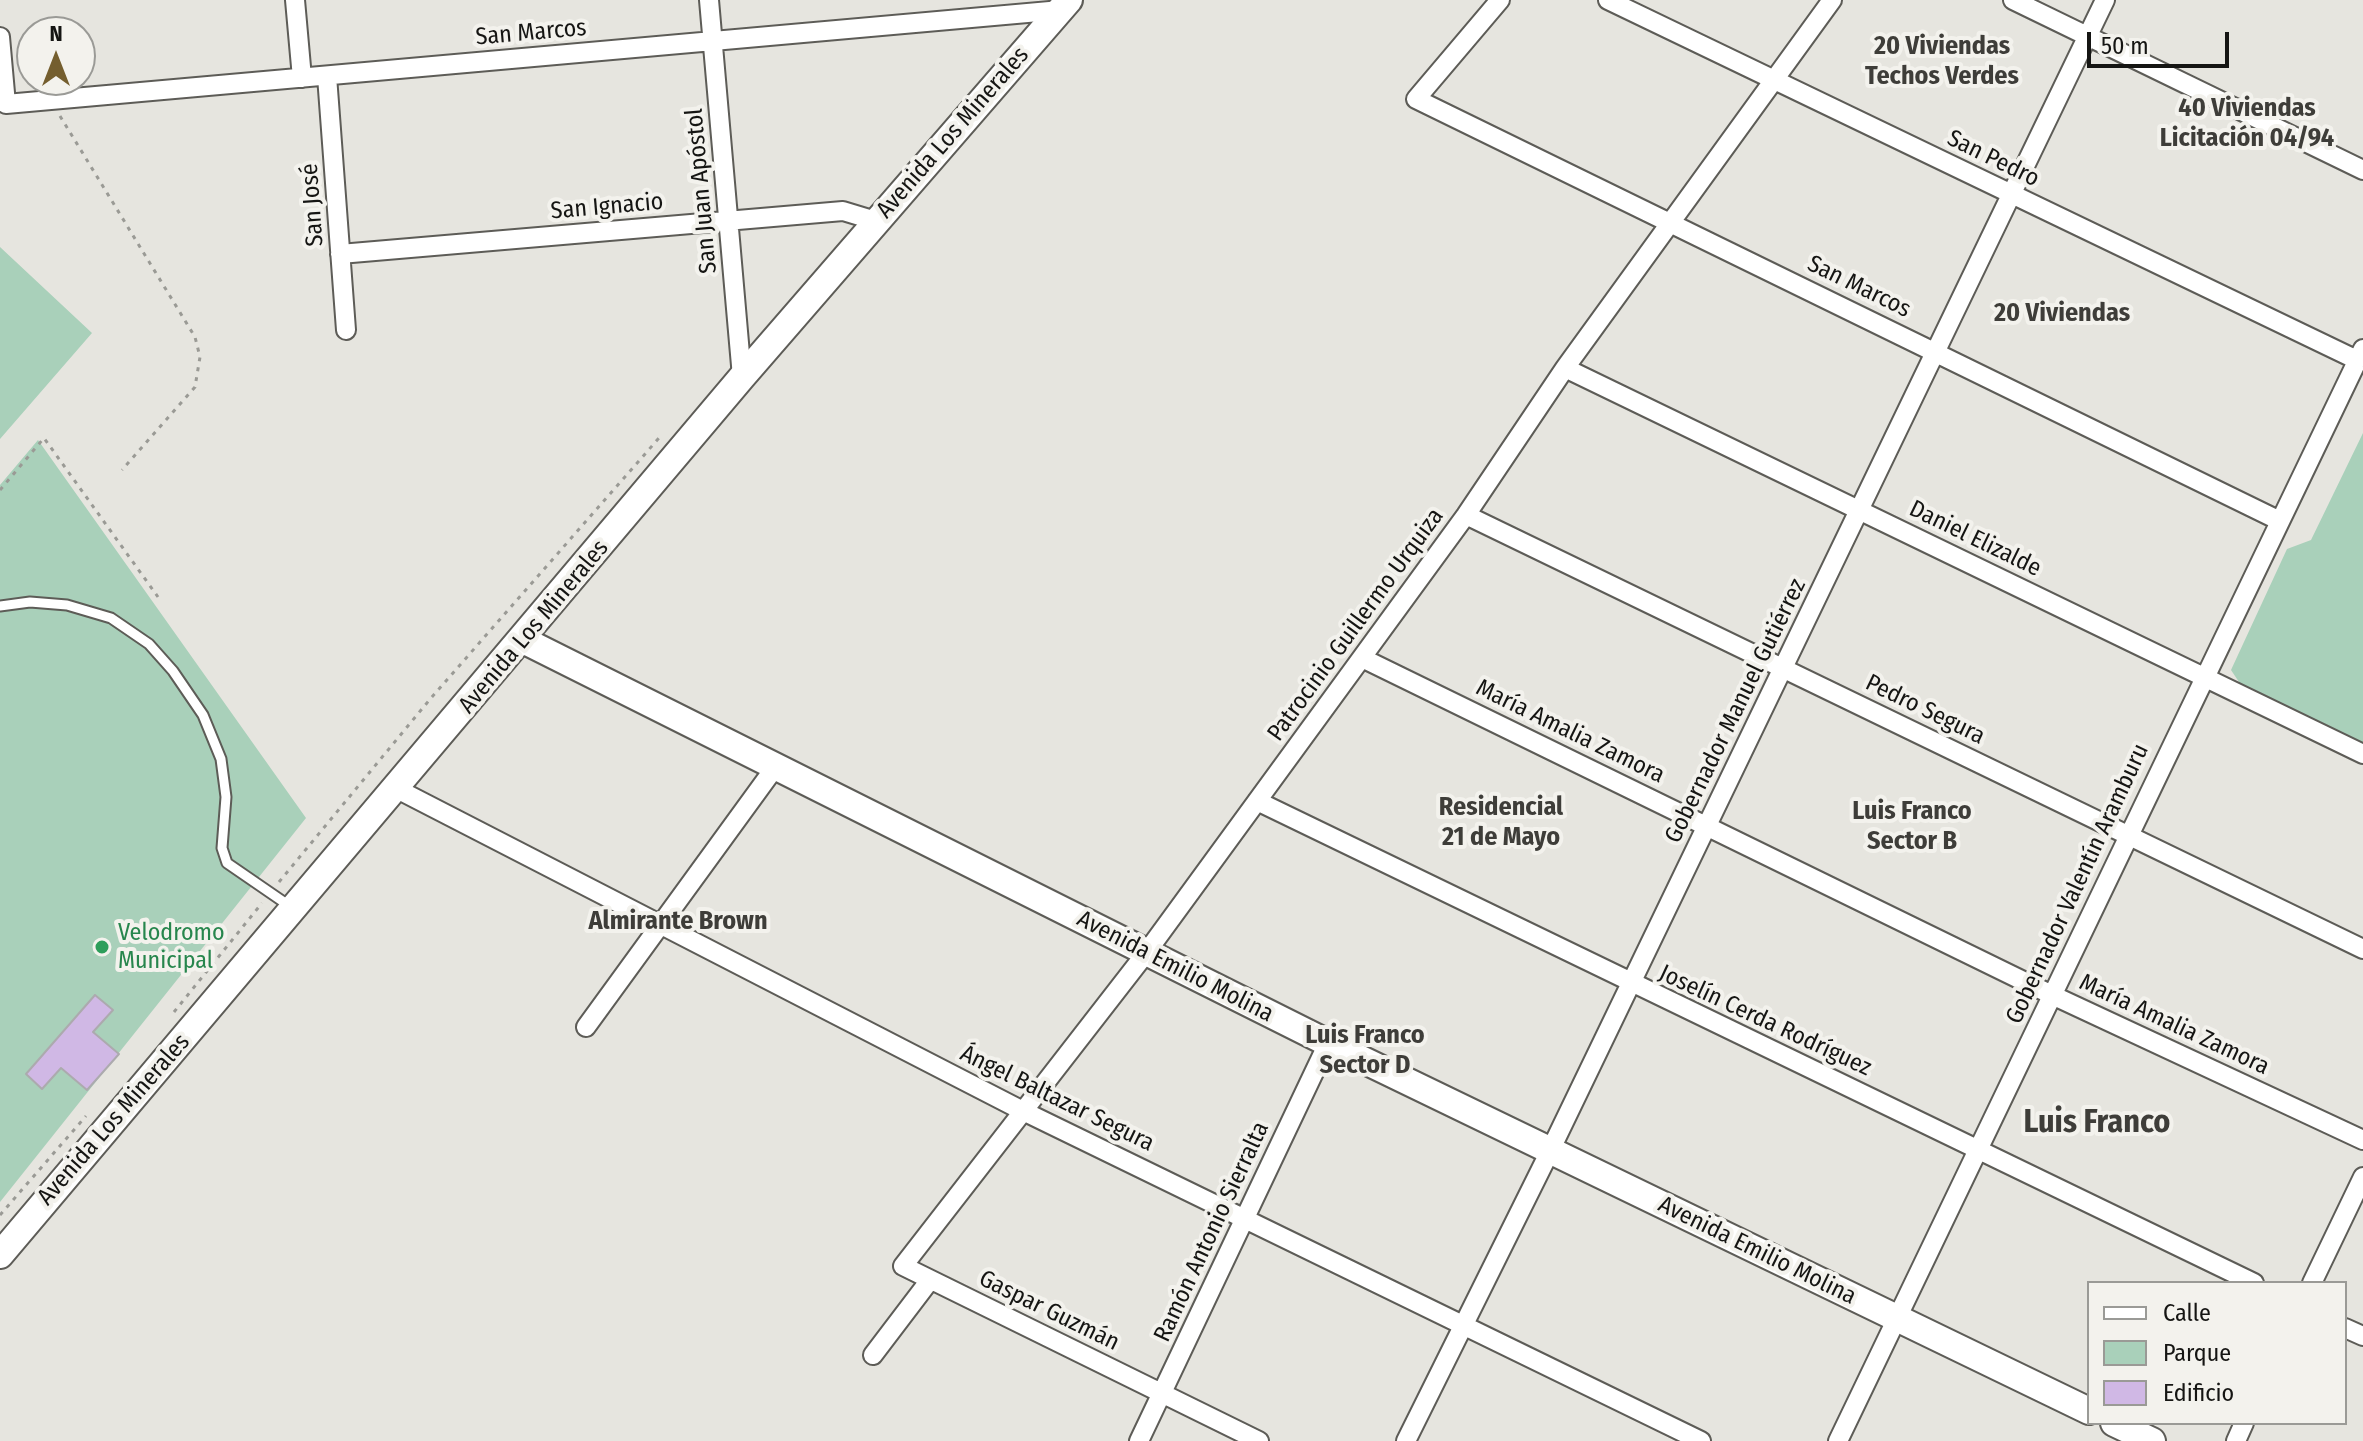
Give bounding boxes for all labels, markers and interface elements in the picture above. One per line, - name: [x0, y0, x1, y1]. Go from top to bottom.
- street label: San Marcos: [474, 14, 588, 52]
- north arrow: [16, 16, 96, 96]
- scale bar: [2091, 16, 2233, 66]
- text: N: [49, 20, 63, 47]
- district label: 20 Viviendas Techos Verdes: [1865, 31, 2019, 92]
- text: 50 m: [2101, 32, 2149, 60]
- street label: Avenida Los Minerales: [871, 41, 1035, 225]
- district label: 40 Viviendas Licitación 04/94: [2160, 93, 2334, 154]
- street label: San Juan Apóstol: [680, 107, 724, 275]
- street label: San Pedro: [1942, 124, 2044, 194]
- street label: San José: [296, 162, 330, 248]
- street label: San Ignacio: [550, 188, 664, 226]
- street label: San Marcos: [1803, 250, 1915, 324]
- district label: 20 Viviendas: [1994, 298, 2130, 330]
- street label: Daniel Elizalde: [1904, 495, 2046, 583]
- street label: Patrocinio Guillermo Urquiza: [1262, 503, 1450, 747]
- street label: Avenida Los Minerales: [453, 534, 615, 720]
- street label: Gobernador Manuel Gutiérrez: [1659, 574, 1813, 848]
- street label: Pedro Segura: [1861, 669, 1989, 751]
- street label: María Amalia Zamora: [1471, 674, 1669, 790]
- street label: Gobernador Valentín Aramburu: [2000, 739, 2156, 1029]
- district label: Residencial 21 de Mayo: [1439, 792, 1563, 854]
- district label: Luis Franco Sector B: [1852, 796, 1972, 858]
- street label: Avenida Emilio Molina: [1072, 905, 1278, 1029]
- district label: Almirante Brown: [588, 906, 768, 938]
- place label: Velodromo Municipal: [118, 919, 225, 975]
- marker: Velodromo Municipal: [93, 938, 111, 956]
- street label: Joselín Cerda Rodríguez: [1654, 959, 1876, 1083]
- street label: María Amalia Zamora: [2074, 968, 2274, 1082]
- district label: Luis Franco Sector D: [1305, 1020, 1425, 1082]
- street label: Avenida Los Minerales: [32, 1028, 196, 1212]
- street label: Ángel Baltazar Segura: [955, 1040, 1159, 1158]
- district label: Luis Franco: [2024, 1104, 2170, 1142]
- street label: Ramón Antonio Sierralta: [1148, 1117, 1276, 1347]
- street label: Avenida Emilio Molina: [1653, 1191, 1861, 1311]
- street label: Gaspar Guzmán: [974, 1265, 1124, 1357]
- legend: [2087, 1281, 2347, 1425]
- text: Calle: [2163, 1299, 2211, 1327]
- text: Parque: [2163, 1339, 2231, 1367]
- text: Edificio: [2163, 1379, 2234, 1407]

